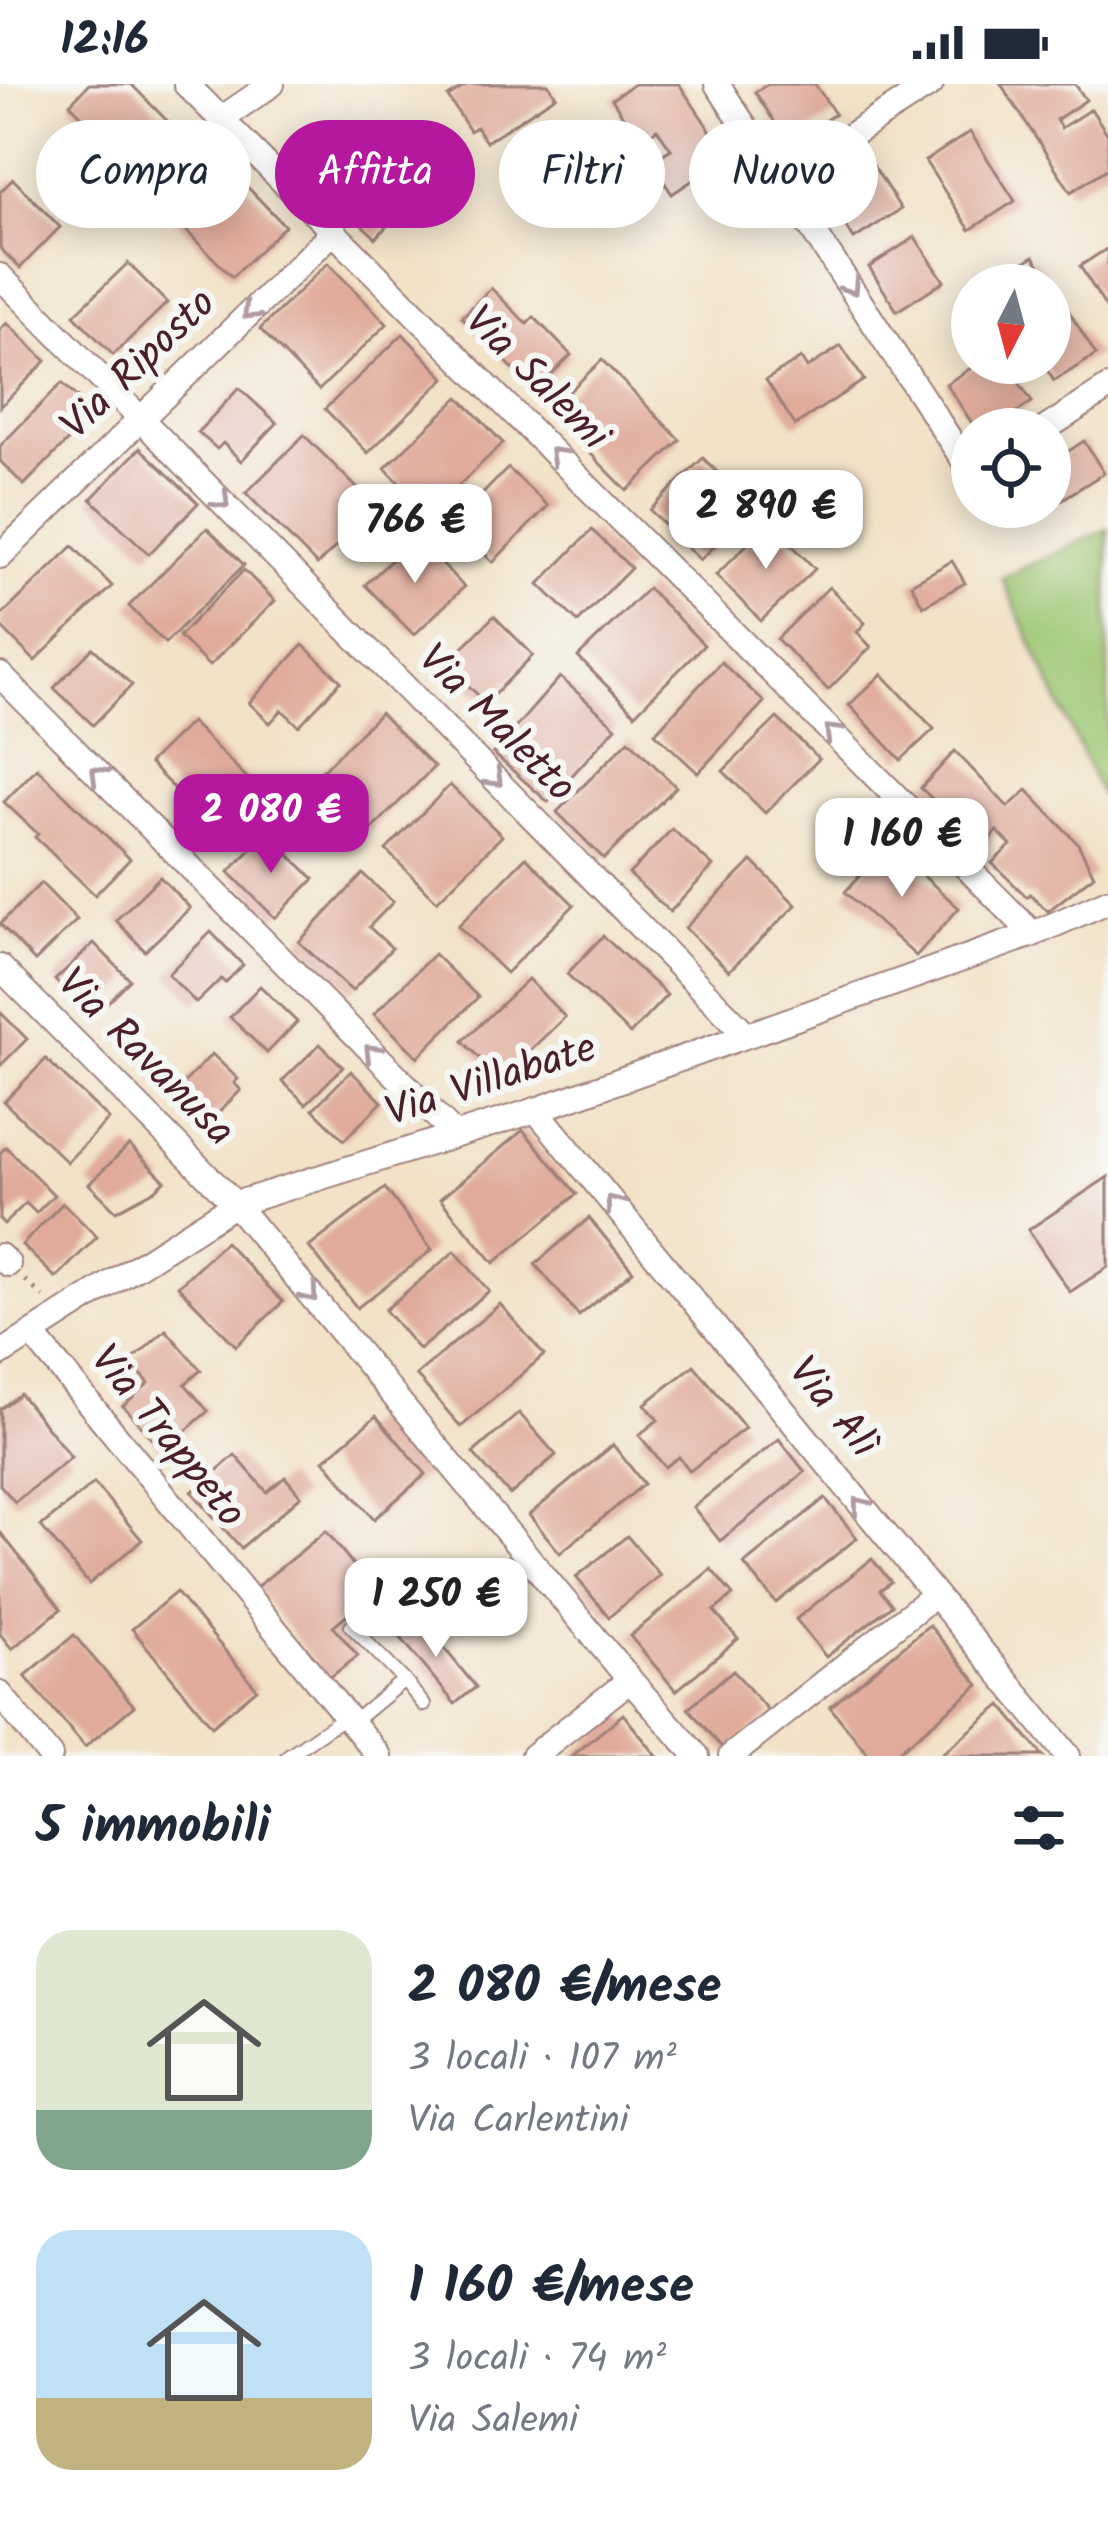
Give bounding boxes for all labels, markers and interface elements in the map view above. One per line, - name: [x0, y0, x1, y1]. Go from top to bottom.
- text: 12:16: [60, 6, 149, 78]
- chip: Compra: [36, 120, 251, 228]
- chip: Affitta: [275, 120, 475, 228]
- chip: Filtri: [499, 120, 665, 228]
- chip: Nuovo: [689, 120, 878, 228]
- north arrow: [951, 264, 1071, 384]
- map controls: [951, 264, 1071, 528]
- street label: Via Riposto: [45, 273, 233, 457]
- one-way arrow: [836, 273, 858, 295]
- street label: Via Salemi: [447, 290, 626, 469]
- one-way arrow: [242, 297, 264, 319]
- button: locate: [951, 408, 1071, 528]
- one-way arrow: [549, 447, 571, 469]
- pin: 2 890 €: [655, 470, 877, 572]
- text: 2 890 €: [696, 478, 836, 540]
- pin: 766 €: [331, 484, 499, 586]
- one-way arrow: [207, 487, 229, 509]
- text: 766 €: [365, 492, 465, 554]
- street label: Via Maletto: [401, 629, 591, 819]
- one-way arrow: [824, 724, 846, 746]
- one-way arrow: [481, 765, 503, 787]
- one-way arrow: [91, 766, 113, 788]
- pin: 2 080 €: [160, 774, 382, 876]
- text: 2 080 €: [201, 782, 341, 844]
- pin: 1 160 €: [791, 798, 1013, 900]
- text: 1 160 €: [842, 806, 962, 868]
- street label: Via Ravanusa: [40, 953, 250, 1163]
- street label: Via Villabate: [377, 1015, 605, 1147]
- one-way arrow: [365, 1044, 387, 1066]
- one-way arrow: [605, 1195, 627, 1217]
- one-way arrow: [295, 1280, 317, 1302]
- street label: Via Trappeto: [72, 1331, 262, 1543]
- street label: Via Alì: [770, 1342, 895, 1474]
- one-way arrow: [853, 1496, 874, 1518]
- pin: 1 250 €: [325, 1558, 547, 1660]
- text: 1 250 €: [371, 1566, 501, 1628]
- text: 5 immobili: [36, 1788, 271, 1869]
- icon: filters: [1006, 1795, 1072, 1861]
- text: 2 080 €/mese: [408, 1948, 722, 2029]
- icon: home: [132, 1978, 276, 2122]
- text: 3 locali · 107 m²: [408, 2029, 677, 2091]
- text: Via Carlentini: [408, 2091, 629, 2153]
- text: 1 160 €/mese: [408, 2248, 694, 2329]
- icon: home: [132, 2278, 276, 2422]
- text: 3 locali · 74 m²: [408, 2329, 666, 2391]
- text: Via Salemi: [408, 2391, 578, 2453]

